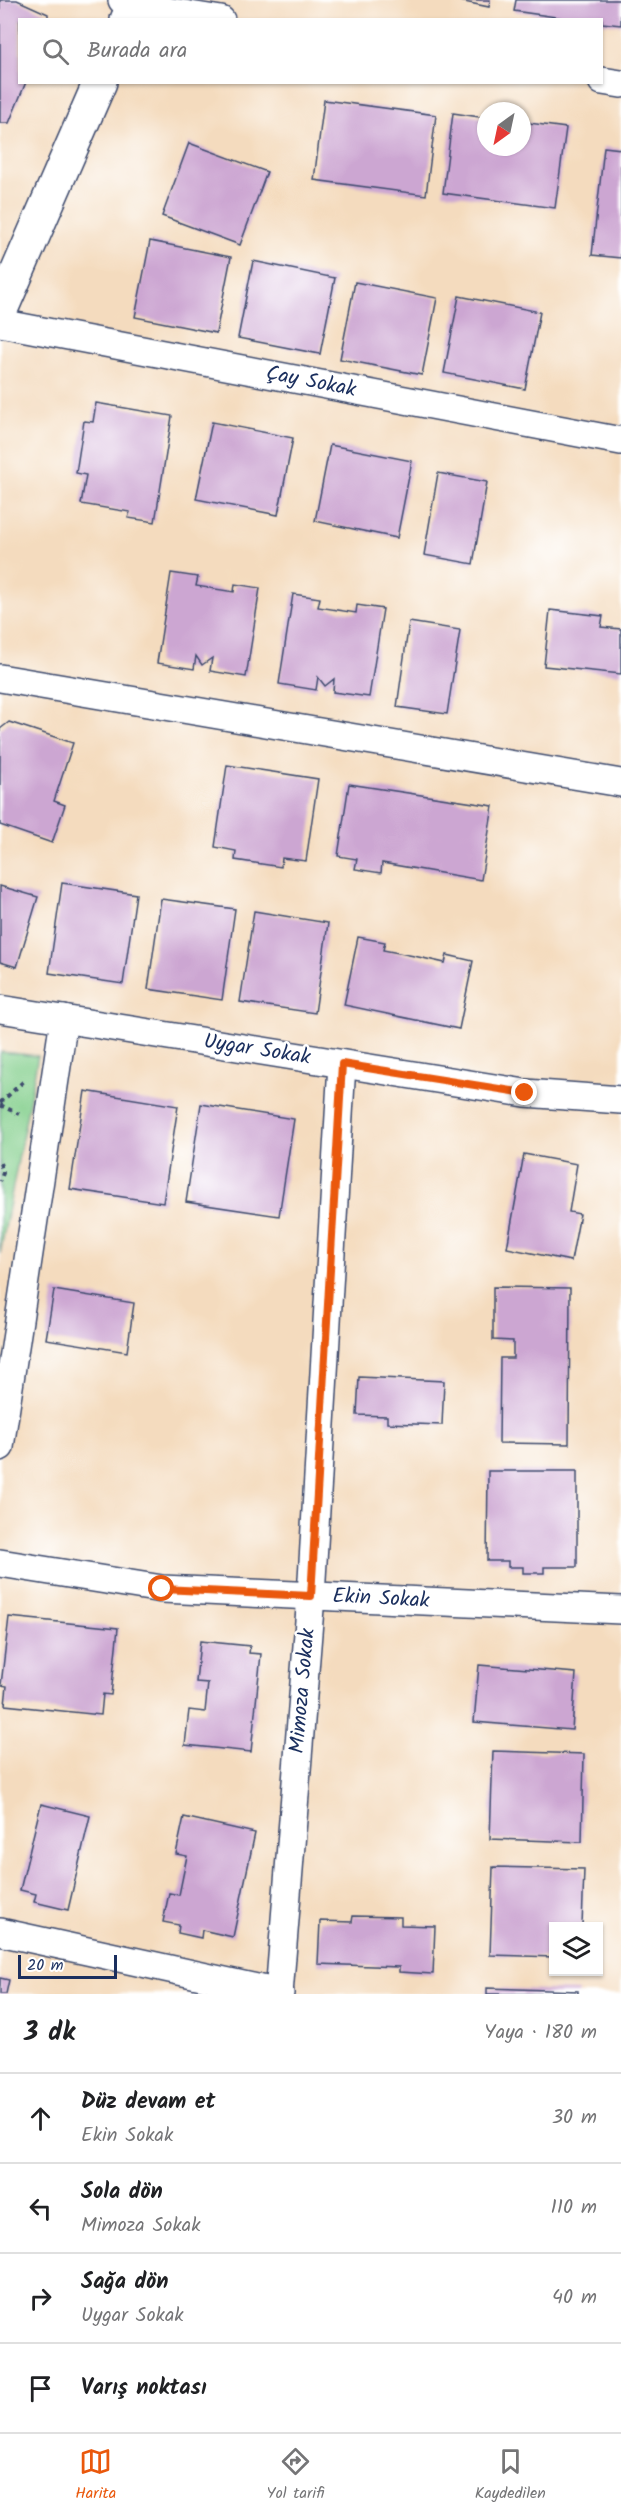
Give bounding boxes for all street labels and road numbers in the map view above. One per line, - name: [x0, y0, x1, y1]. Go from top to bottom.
- street label: Çay Sokak: [263, 357, 359, 407]
- street label: Uygar Sokak: [201, 1025, 313, 1075]
- street label: Ekin Sokak: [332, 1580, 430, 1618]
- street label: Mimoza Sokak: [281, 1627, 325, 1755]

